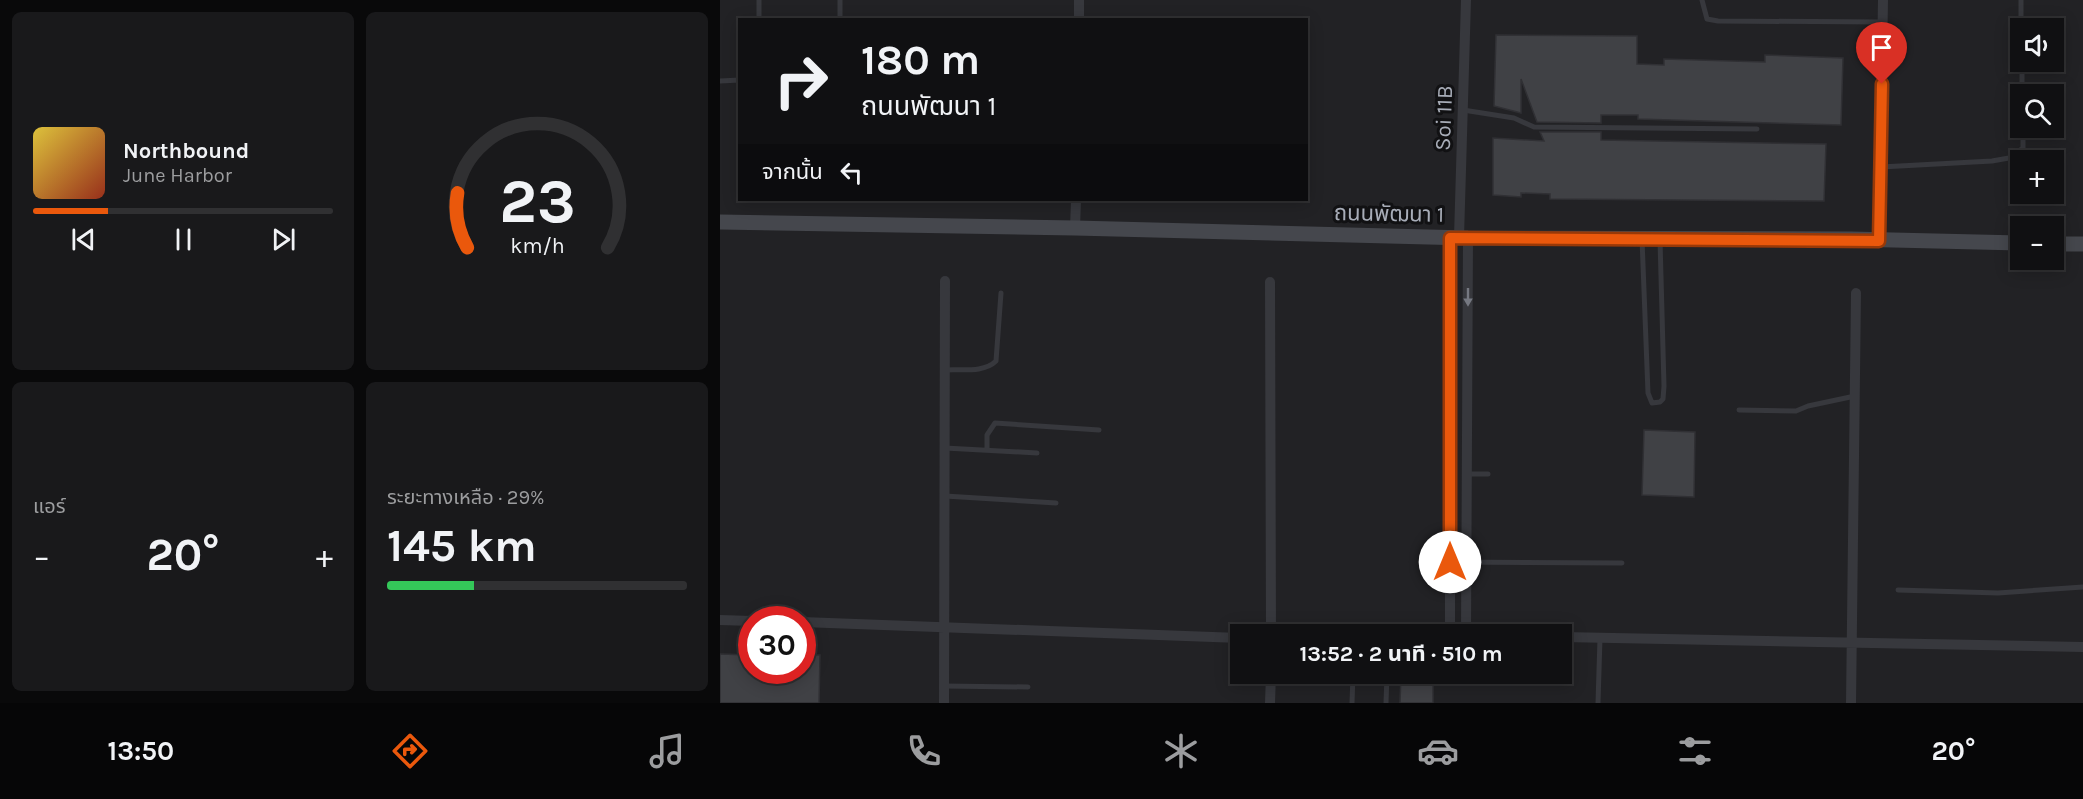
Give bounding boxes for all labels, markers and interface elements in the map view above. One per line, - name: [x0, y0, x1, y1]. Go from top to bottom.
- map controls: [2010, 18, 2064, 270]
- button: sound: [2010, 18, 2064, 72]
- pin: [1856, 22, 1907, 84]
- icon: arrive: [1865, 31, 1898, 64]
- text: 180 m: [861, 35, 980, 85]
- icon: right: [762, 42, 840, 120]
- button: search: [2010, 84, 2064, 138]
- street label: Soi 11B: [1430, 85, 1458, 151]
- text: ถนนพัฒนา 1: [861, 90, 996, 122]
- text: Northbound: [123, 138, 249, 164]
- button: +: [2010, 150, 2064, 204]
- icon: left: [835, 156, 868, 189]
- text: จากนั้น: [762, 159, 823, 185]
- text: June Harbor: [123, 164, 232, 187]
- text: 23: [499, 165, 575, 238]
- street label: ถนนพัฒนา 1: [1334, 200, 1444, 228]
- button: −: [2010, 216, 2064, 270]
- icon: previous: [67, 223, 100, 256]
- icon: pause: [167, 223, 200, 256]
- icon: next: [267, 223, 300, 256]
- text: km/h: [510, 234, 564, 259]
- one-way arrow: [1463, 287, 1473, 306]
- text: ระยะทางเหลือ · 29%: [387, 486, 545, 509]
- text: แอร์: [33, 495, 65, 518]
- text: 145 km: [387, 520, 537, 572]
- text: 20°: [146, 529, 220, 581]
- position arrow: [1418, 530, 1482, 594]
- text: −: [33, 537, 50, 575]
- text: +: [316, 537, 333, 575]
- speed limit sign: 30: [738, 606, 816, 684]
- text: 13:52 · 2 นาที · 510 m: [1299, 641, 1503, 667]
- icon: directions: [389, 730, 431, 772]
- icon: music: [646, 730, 688, 772]
- icon: phone: [903, 730, 945, 772]
- icon: climate: [1160, 730, 1202, 772]
- icon: car: [1417, 730, 1459, 772]
- icon: filters: [1674, 730, 1716, 772]
- text: 13:50: [108, 735, 174, 767]
- text: 20°: [1931, 735, 1975, 767]

